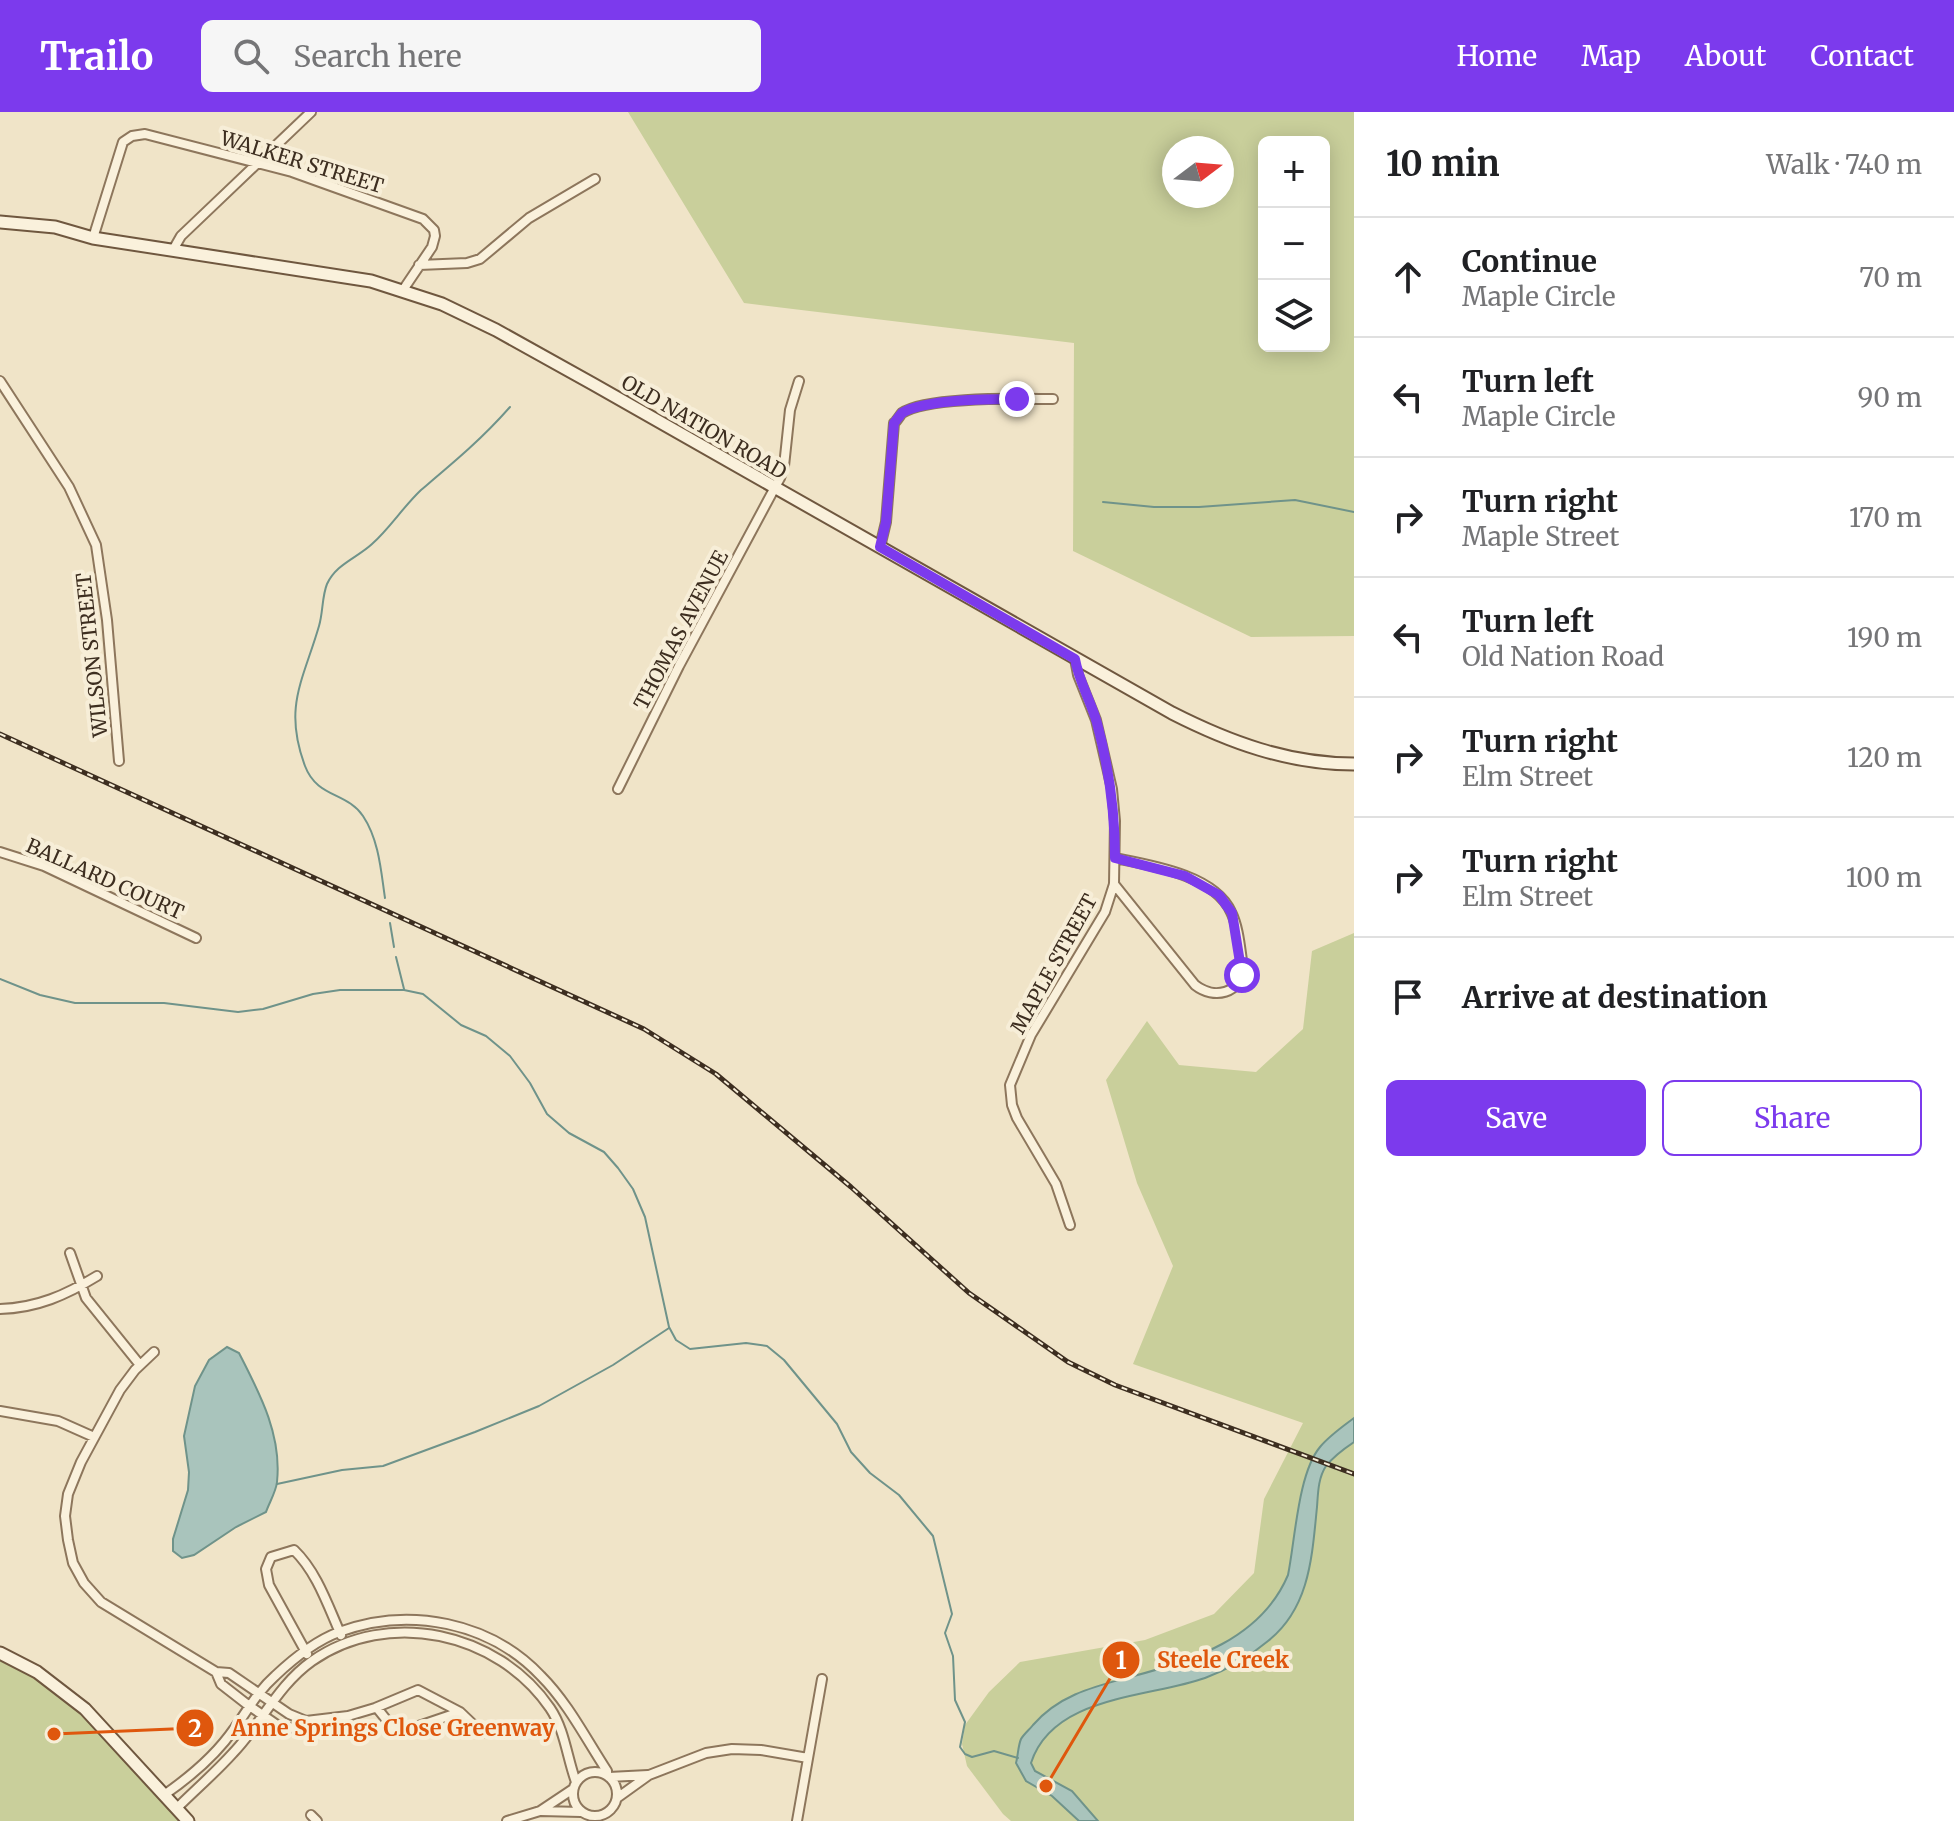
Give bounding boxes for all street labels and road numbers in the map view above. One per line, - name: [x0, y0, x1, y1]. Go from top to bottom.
- street label: WALKER STREET: [217, 125, 387, 198]
- street label: OLD NATION ROAD: [617, 369, 791, 484]
- street label: THOMAS AVENUE: [628, 546, 733, 714]
- street label: WILSON STREET: [70, 572, 113, 739]
- street label: BALLARD COURT: [22, 833, 188, 925]
- street label: MAPLE STREET: [1005, 890, 1102, 1038]

